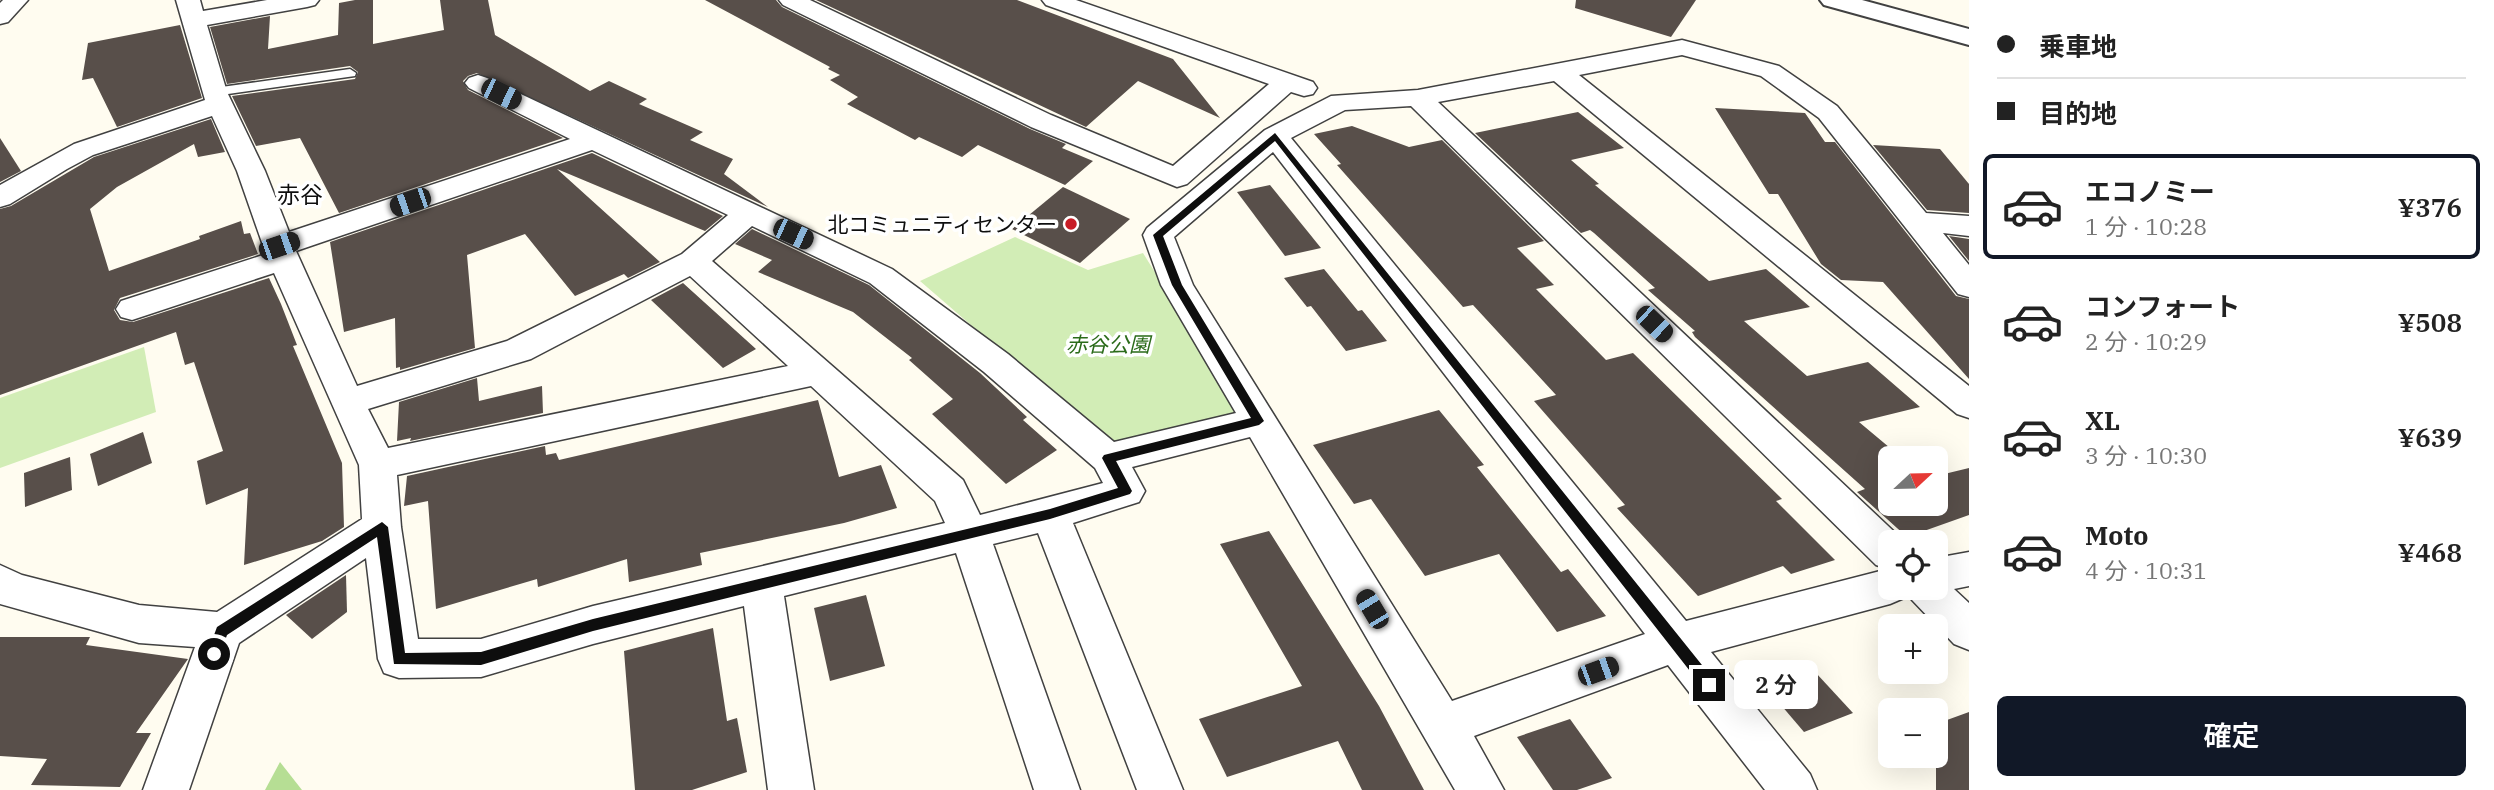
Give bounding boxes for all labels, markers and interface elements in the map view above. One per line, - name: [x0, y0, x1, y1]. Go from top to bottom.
- text: 乗車地: [2039, 29, 2117, 63]
- car: [478, 75, 525, 113]
- text: 目的地: [2039, 96, 2117, 130]
- text: エコノミー: [2085, 174, 2215, 208]
- icon: car: [2001, 175, 2064, 238]
- district label: 赤谷: [277, 179, 323, 209]
- car: [387, 185, 434, 219]
- text: ¥376: [2398, 190, 2462, 224]
- place label: 北コミュニティセンター: [827, 210, 1057, 238]
- text: 1 分 · 10:28: [2085, 211, 2207, 241]
- car: [770, 216, 817, 252]
- marker: 北コミュニティセンター: [1063, 216, 1079, 232]
- car: [256, 229, 303, 263]
- text: コンフォート: [2085, 289, 2240, 323]
- icon: car: [2001, 290, 2064, 353]
- car: [1632, 302, 1677, 346]
- text: ¥508: [2398, 305, 2462, 339]
- text: 2 分 · 10:29: [2085, 326, 2207, 356]
- park label: 赤谷公園: [1066, 330, 1153, 358]
- text: XL: [2085, 403, 2120, 437]
- icon: car: [2001, 405, 2064, 468]
- text: ¥639: [2398, 420, 2462, 454]
- text: 3 分 · 10:30: [2085, 440, 2207, 470]
- north arrow: [1878, 446, 1948, 516]
- map controls: [1878, 446, 1948, 768]
- text: Moto: [2085, 518, 2148, 552]
- icon: car: [2001, 520, 2064, 583]
- button: locate: [1878, 530, 1948, 600]
- text: ¥468: [2398, 535, 2462, 569]
- text: 4 分 · 10:31: [2085, 555, 2207, 585]
- car: [1353, 586, 1392, 632]
- button: +: [1878, 614, 1948, 684]
- route start: [198, 638, 230, 670]
- car: [1575, 654, 1622, 688]
- callout: 2 分: [1734, 660, 1817, 710]
- route end: [1693, 669, 1725, 701]
- text: 2 分: [1755, 669, 1797, 699]
- button: 確定: [1997, 696, 2466, 776]
- button: −: [1878, 698, 1948, 768]

